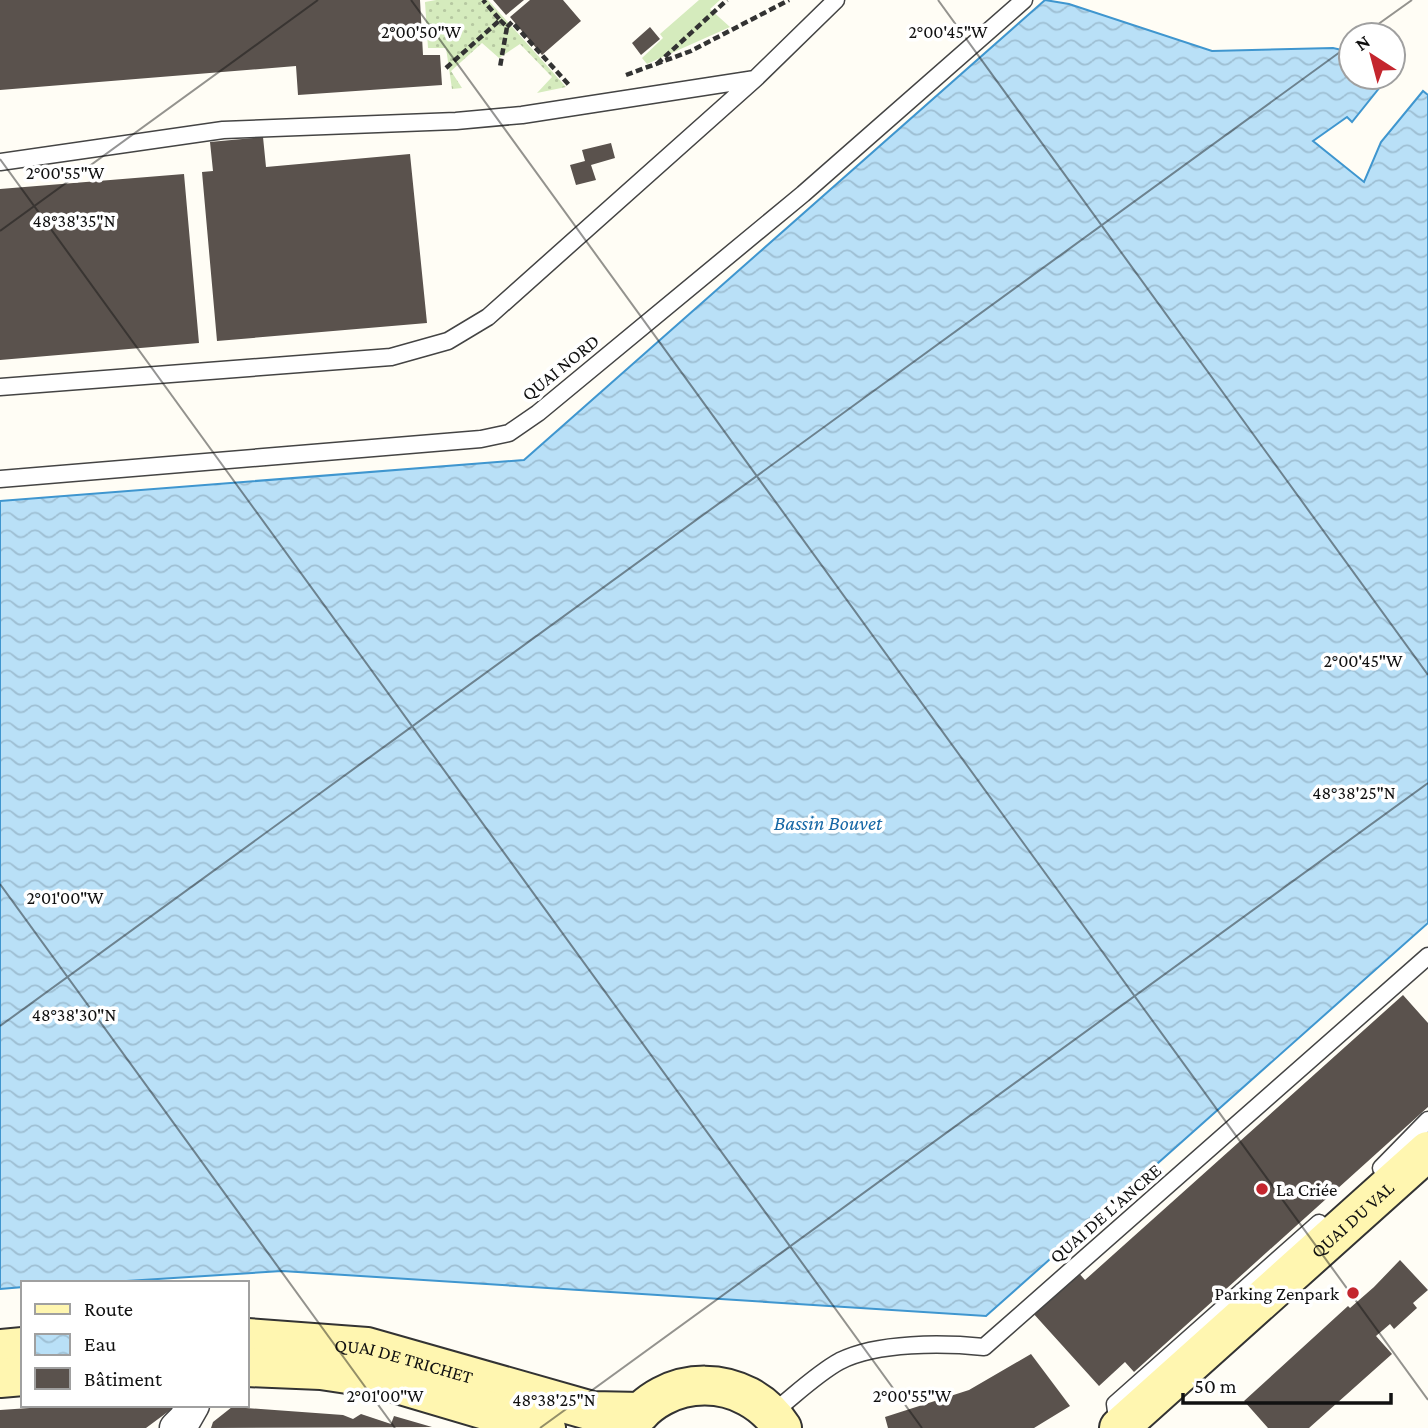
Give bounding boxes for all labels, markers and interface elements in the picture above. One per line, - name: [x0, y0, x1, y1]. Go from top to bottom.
- north arrow: [1337, 21, 1407, 91]
- text: 2°00'50"W: [381, 22, 462, 42]
- text: 2°00'45"W: [909, 22, 988, 42]
- text: N: [1351, 30, 1374, 55]
- text: 2°00'55"W: [26, 163, 105, 183]
- text: 48°38'35"N: [32, 211, 116, 231]
- street label: QUAI NORD: [517, 330, 603, 405]
- text: 2°00'45"W: [1324, 651, 1403, 671]
- text: 48°38'25"N: [1312, 783, 1396, 803]
- water label: Bassin Bouvet: [774, 811, 883, 835]
- text: 2°01'00"W: [26, 888, 104, 908]
- text: 48°38'30"N: [32, 1005, 116, 1025]
- street label: QUAI DE L'ANCRE: [1045, 1159, 1165, 1267]
- street label: QUAI DU VAL: [1307, 1177, 1398, 1262]
- place label: La Criée: [1276, 1179, 1337, 1200]
- marker: La Criée: [1254, 1181, 1270, 1197]
- legend: [21, 1281, 248, 1407]
- place label: Parking Zenpark: [1214, 1283, 1340, 1304]
- marker: Parking Zenpark: [1345, 1285, 1361, 1301]
- text: Route: [84, 1297, 133, 1321]
- text: Eau: [84, 1332, 116, 1356]
- street label: QUAI DE TRICHET: [334, 1335, 476, 1388]
- scale bar: [1183, 1362, 1391, 1406]
- text: Bâtiment: [84, 1367, 163, 1391]
- text: 50 m: [1194, 1374, 1237, 1398]
- text: 2°01'00"W: [346, 1386, 424, 1406]
- text: 2°00'55"W: [873, 1386, 952, 1406]
- text: 48°38'25"N: [512, 1390, 596, 1410]

